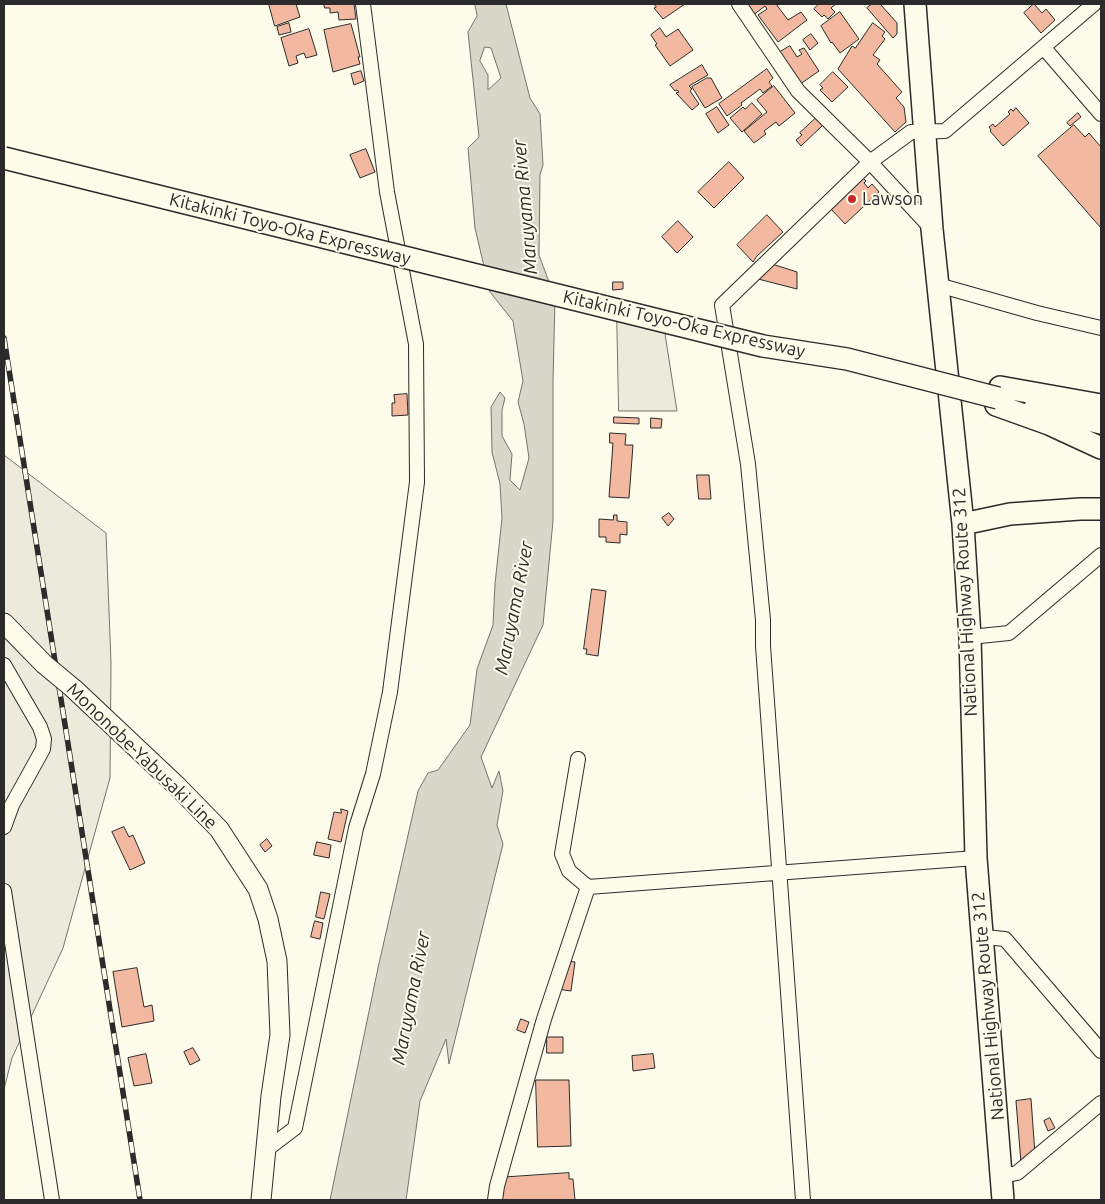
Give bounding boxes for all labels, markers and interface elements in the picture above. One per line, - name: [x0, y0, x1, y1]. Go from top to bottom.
- water label: Maruyama River: [508, 138, 542, 276]
- place label: Lawson: [862, 188, 923, 210]
- street label: Kitakinki Toyo-Oka Expressway: [167, 189, 413, 269]
- marker: Lawson: [846, 193, 858, 205]
- street label: Kitakinki Toyo-Oka Expressway: [561, 286, 807, 362]
- street label: National Highway Route 312: [948, 487, 982, 717]
- water label: Maruyama River: [490, 539, 538, 677]
- street label: Mononobe-Yabusaki Line: [62, 678, 222, 834]
- street label: National Highway Route 312: [967, 891, 1009, 1121]
- water label: Maruyama River: [387, 929, 435, 1067]

